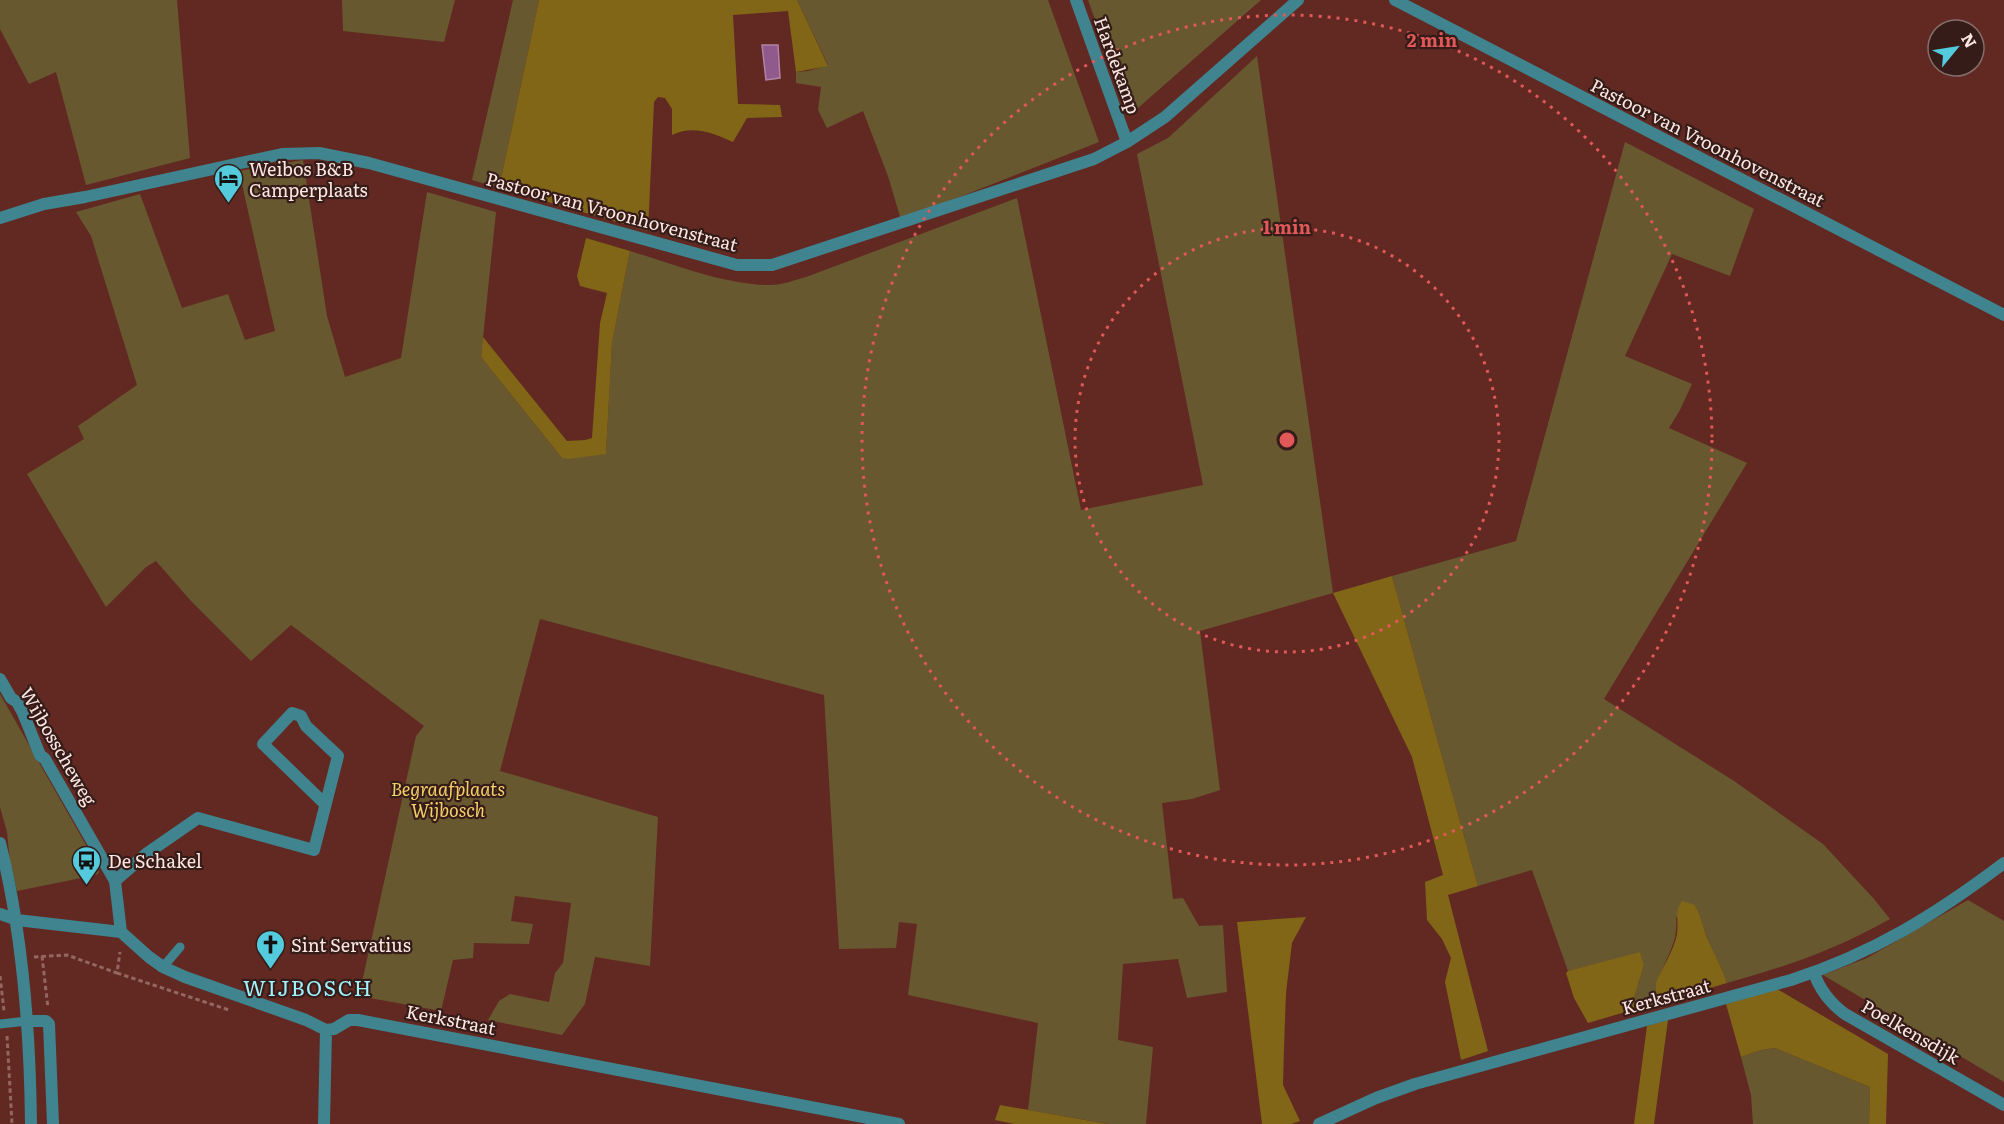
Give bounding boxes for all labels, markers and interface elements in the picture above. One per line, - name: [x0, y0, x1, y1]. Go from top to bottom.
- street label: Hardekamp: [1088, 13, 1148, 117]
- north arrow: [1926, 18, 1986, 78]
- text: 2 min: [1407, 26, 1458, 53]
- text: N: [1956, 28, 1984, 52]
- street label: Pastoor van Vroonhovenstraat: [1586, 71, 1830, 213]
- place label: Weibos B&B Camperplaats: [249, 155, 368, 203]
- hotel icon: Weibos B&B Camperplaats: [212, 162, 244, 204]
- street label: Pastoor van Vroonhovenstraat: [483, 164, 742, 258]
- text: 1 min: [1263, 213, 1312, 240]
- centre of rings: [1277, 430, 1297, 450]
- street label: Wijbosscheweg: [14, 682, 104, 811]
- park label: Begraafplaats Wijbosch: [391, 775, 505, 823]
- bus stop icon: De Schakel: [71, 844, 103, 886]
- place label: De Schakel: [108, 847, 202, 874]
- church icon: Sint Servatius: [254, 928, 286, 970]
- place label: Sint Servatius: [291, 931, 411, 958]
- district label: WIJBOSCH: [243, 971, 373, 1002]
- street label: Kerkstraat: [1619, 971, 1714, 1021]
- street label: Poelkensdijk: [1857, 992, 1966, 1071]
- street label: Kerkstraat: [404, 997, 499, 1041]

